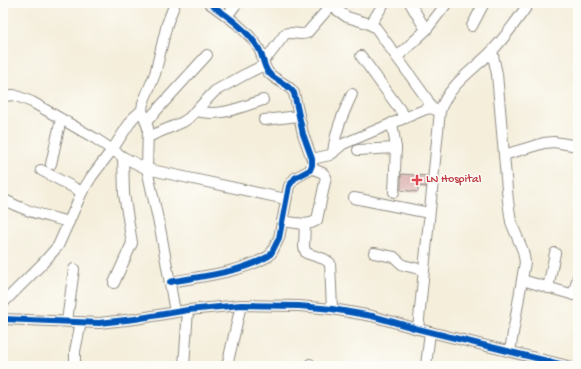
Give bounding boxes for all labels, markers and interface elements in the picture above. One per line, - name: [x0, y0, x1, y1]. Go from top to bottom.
- place label: LN Hospital: [426, 173, 482, 187]
- marker: LN Hospital: [411, 174, 423, 186]

